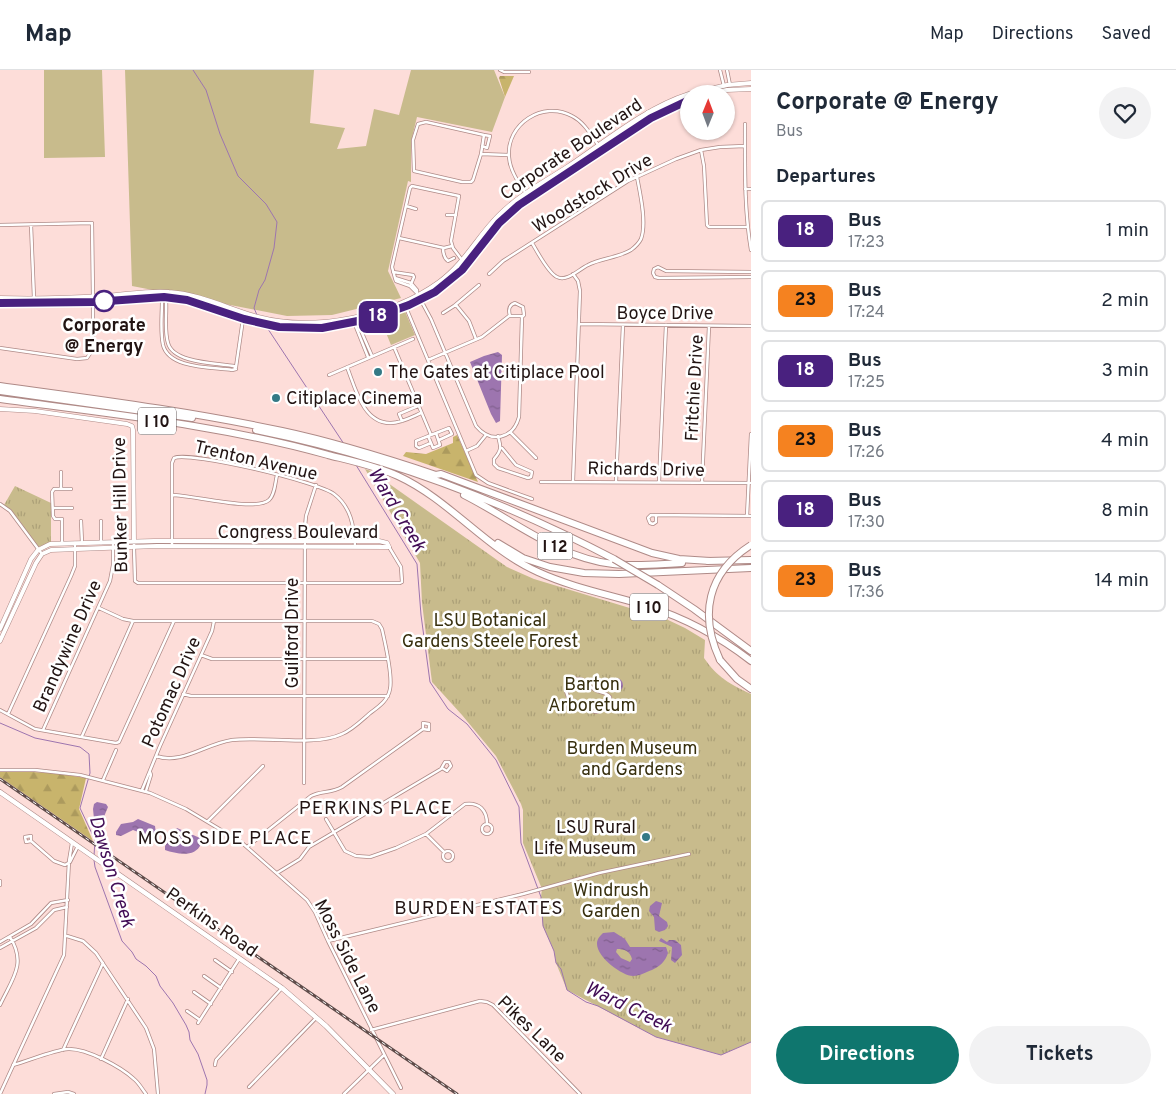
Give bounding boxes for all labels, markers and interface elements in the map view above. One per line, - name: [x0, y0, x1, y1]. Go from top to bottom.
- text: Map: [25, 20, 72, 50]
- text: Map: [930, 23, 964, 46]
- text: Directions: [992, 23, 1074, 46]
- text: Saved: [1102, 23, 1151, 46]
- north arrow: [680, 85, 735, 140]
- map controls: [680, 85, 735, 140]
- button: heart: [1099, 87, 1151, 139]
- text: Corporate @ Energy: [776, 88, 999, 118]
- street label: Corporate Boulevard: [496, 94, 647, 206]
- text: Bus: [776, 122, 803, 142]
- street label: Woodstock Drive: [528, 149, 657, 239]
- text: Departures: [776, 165, 876, 189]
- text: Bus: [848, 209, 882, 233]
- text: 18: [796, 219, 815, 242]
- text: 1 min: [1106, 219, 1149, 243]
- text: 17:23: [848, 233, 885, 253]
- text: Bus: [848, 279, 882, 303]
- text: 23: [795, 289, 816, 312]
- text: 2 min: [1101, 289, 1149, 313]
- marker: Corporate @ Energy: [93, 290, 115, 312]
- line badge: 18: [356, 301, 400, 333]
- street label: Boyce Drive: [616, 303, 714, 326]
- text: 17:24: [848, 303, 885, 323]
- text: 18: [369, 305, 387, 328]
- place label: Corporate @ Energy: [62, 315, 146, 359]
- street label: Fritchie Drive: [681, 334, 710, 442]
- text: Bus: [848, 349, 882, 373]
- text: 18: [796, 359, 815, 382]
- text: 3 min: [1101, 359, 1149, 383]
- place label: The Gates at Citiplace Pool: [388, 362, 605, 385]
- marker: The Gates at Citiplace Pool: [372, 366, 384, 378]
- text: 17:25: [848, 373, 885, 393]
- place label: Citiplace Cinema: [286, 388, 422, 411]
- marker: Citiplace Cinema: [270, 392, 282, 404]
- road number: I 10: [138, 408, 176, 434]
- text: Bus: [848, 419, 882, 443]
- text: 23: [795, 429, 816, 452]
- text: 4 min: [1101, 429, 1149, 453]
- street label: Trenton Avenue: [192, 436, 319, 487]
- street label: Bunker Hill Drive: [109, 437, 134, 573]
- text: 17:26: [848, 443, 885, 463]
- street label: Richards Drive: [587, 458, 705, 483]
- water label: Ward Creek: [362, 464, 431, 557]
- text: Bus: [848, 489, 882, 513]
- text: 18: [796, 499, 815, 522]
- text: 8 min: [1101, 499, 1149, 523]
- text: 17:30: [848, 513, 885, 533]
- street label: Congress Boulevard: [218, 522, 378, 545]
- road number: I 12: [538, 532, 572, 560]
- text: Bus: [848, 559, 882, 583]
- text: 23: [795, 569, 816, 592]
- text: 14 min: [1094, 569, 1149, 593]
- street label: Brandywine Drive: [29, 577, 108, 716]
- street label: Guilford Drive: [282, 578, 305, 688]
- text: 17:36: [848, 583, 884, 603]
- road number: I 10: [630, 594, 668, 620]
- park label: LSU Botanical Gardens Steele Forest: [402, 610, 578, 654]
- street label: Potomac Drive: [138, 634, 207, 752]
- park label: Barton Arboretum: [548, 674, 636, 718]
- park label: Burden Museum and Gardens: [566, 738, 698, 782]
- district label: PERKINS PLACE: [299, 797, 453, 821]
- water label: Dawson Creek: [83, 813, 140, 931]
- place label: LSU Rural Life Museum: [534, 817, 636, 861]
- district label: MOSS SIDE PLACE: [137, 827, 313, 851]
- marker: LSU Rural Life Museum: [640, 831, 652, 843]
- park label: Windrush Garden: [573, 880, 649, 924]
- street label: Perkins Road: [161, 883, 261, 963]
- street label: Moss Side Lane: [308, 896, 385, 1017]
- district label: BURDEN ESTATES: [394, 897, 564, 921]
- water label: Ward Creek: [581, 976, 676, 1039]
- street label: Pikes Lane: [492, 992, 570, 1069]
- button: Directions: [776, 1026, 959, 1084]
- button: Tickets: [969, 1026, 1151, 1084]

